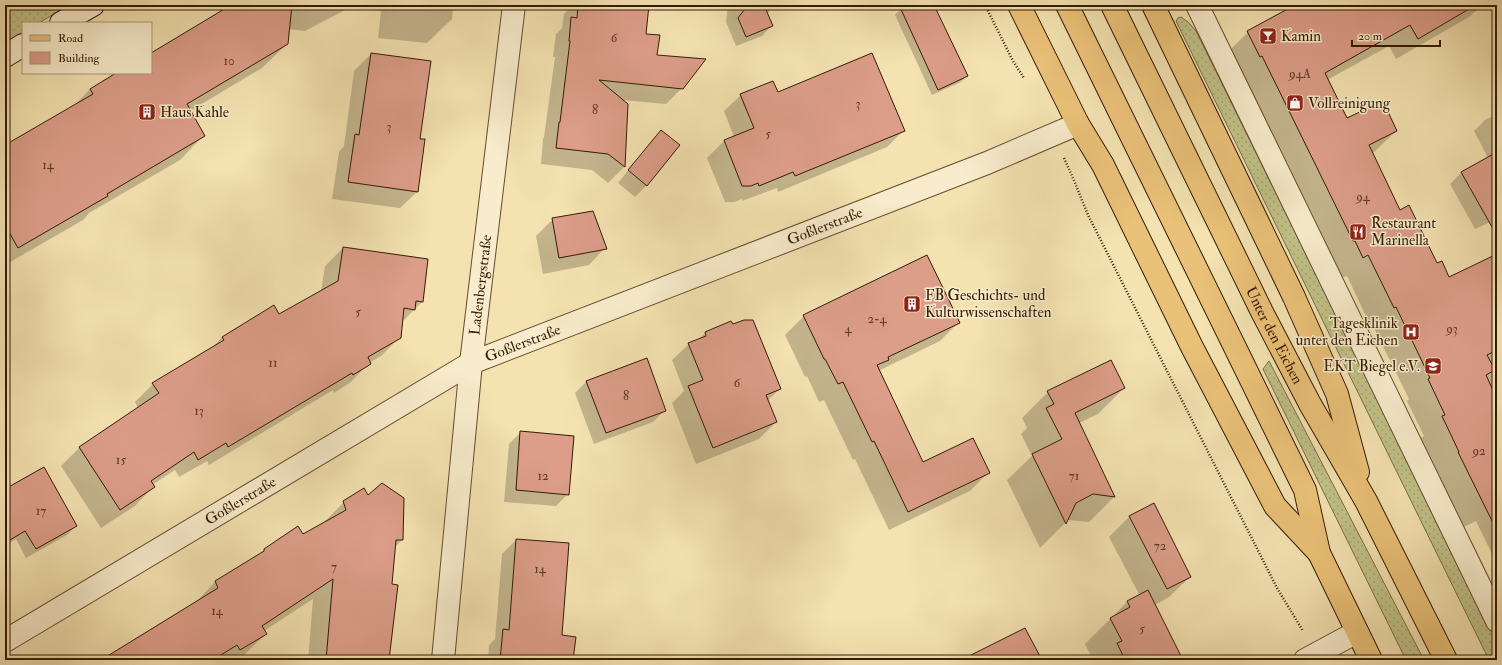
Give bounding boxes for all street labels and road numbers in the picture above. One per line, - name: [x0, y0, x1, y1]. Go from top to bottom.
- street label: Goßlerstraße: [784, 203, 865, 249]
- street label: Ladenbergstraße: [465, 234, 496, 336]
- street label: Unter den Eichen: [1242, 283, 1307, 387]
- street label: Goßlerstraße: [482, 320, 563, 366]
- street label: Goßlerstraße: [201, 472, 279, 529]

